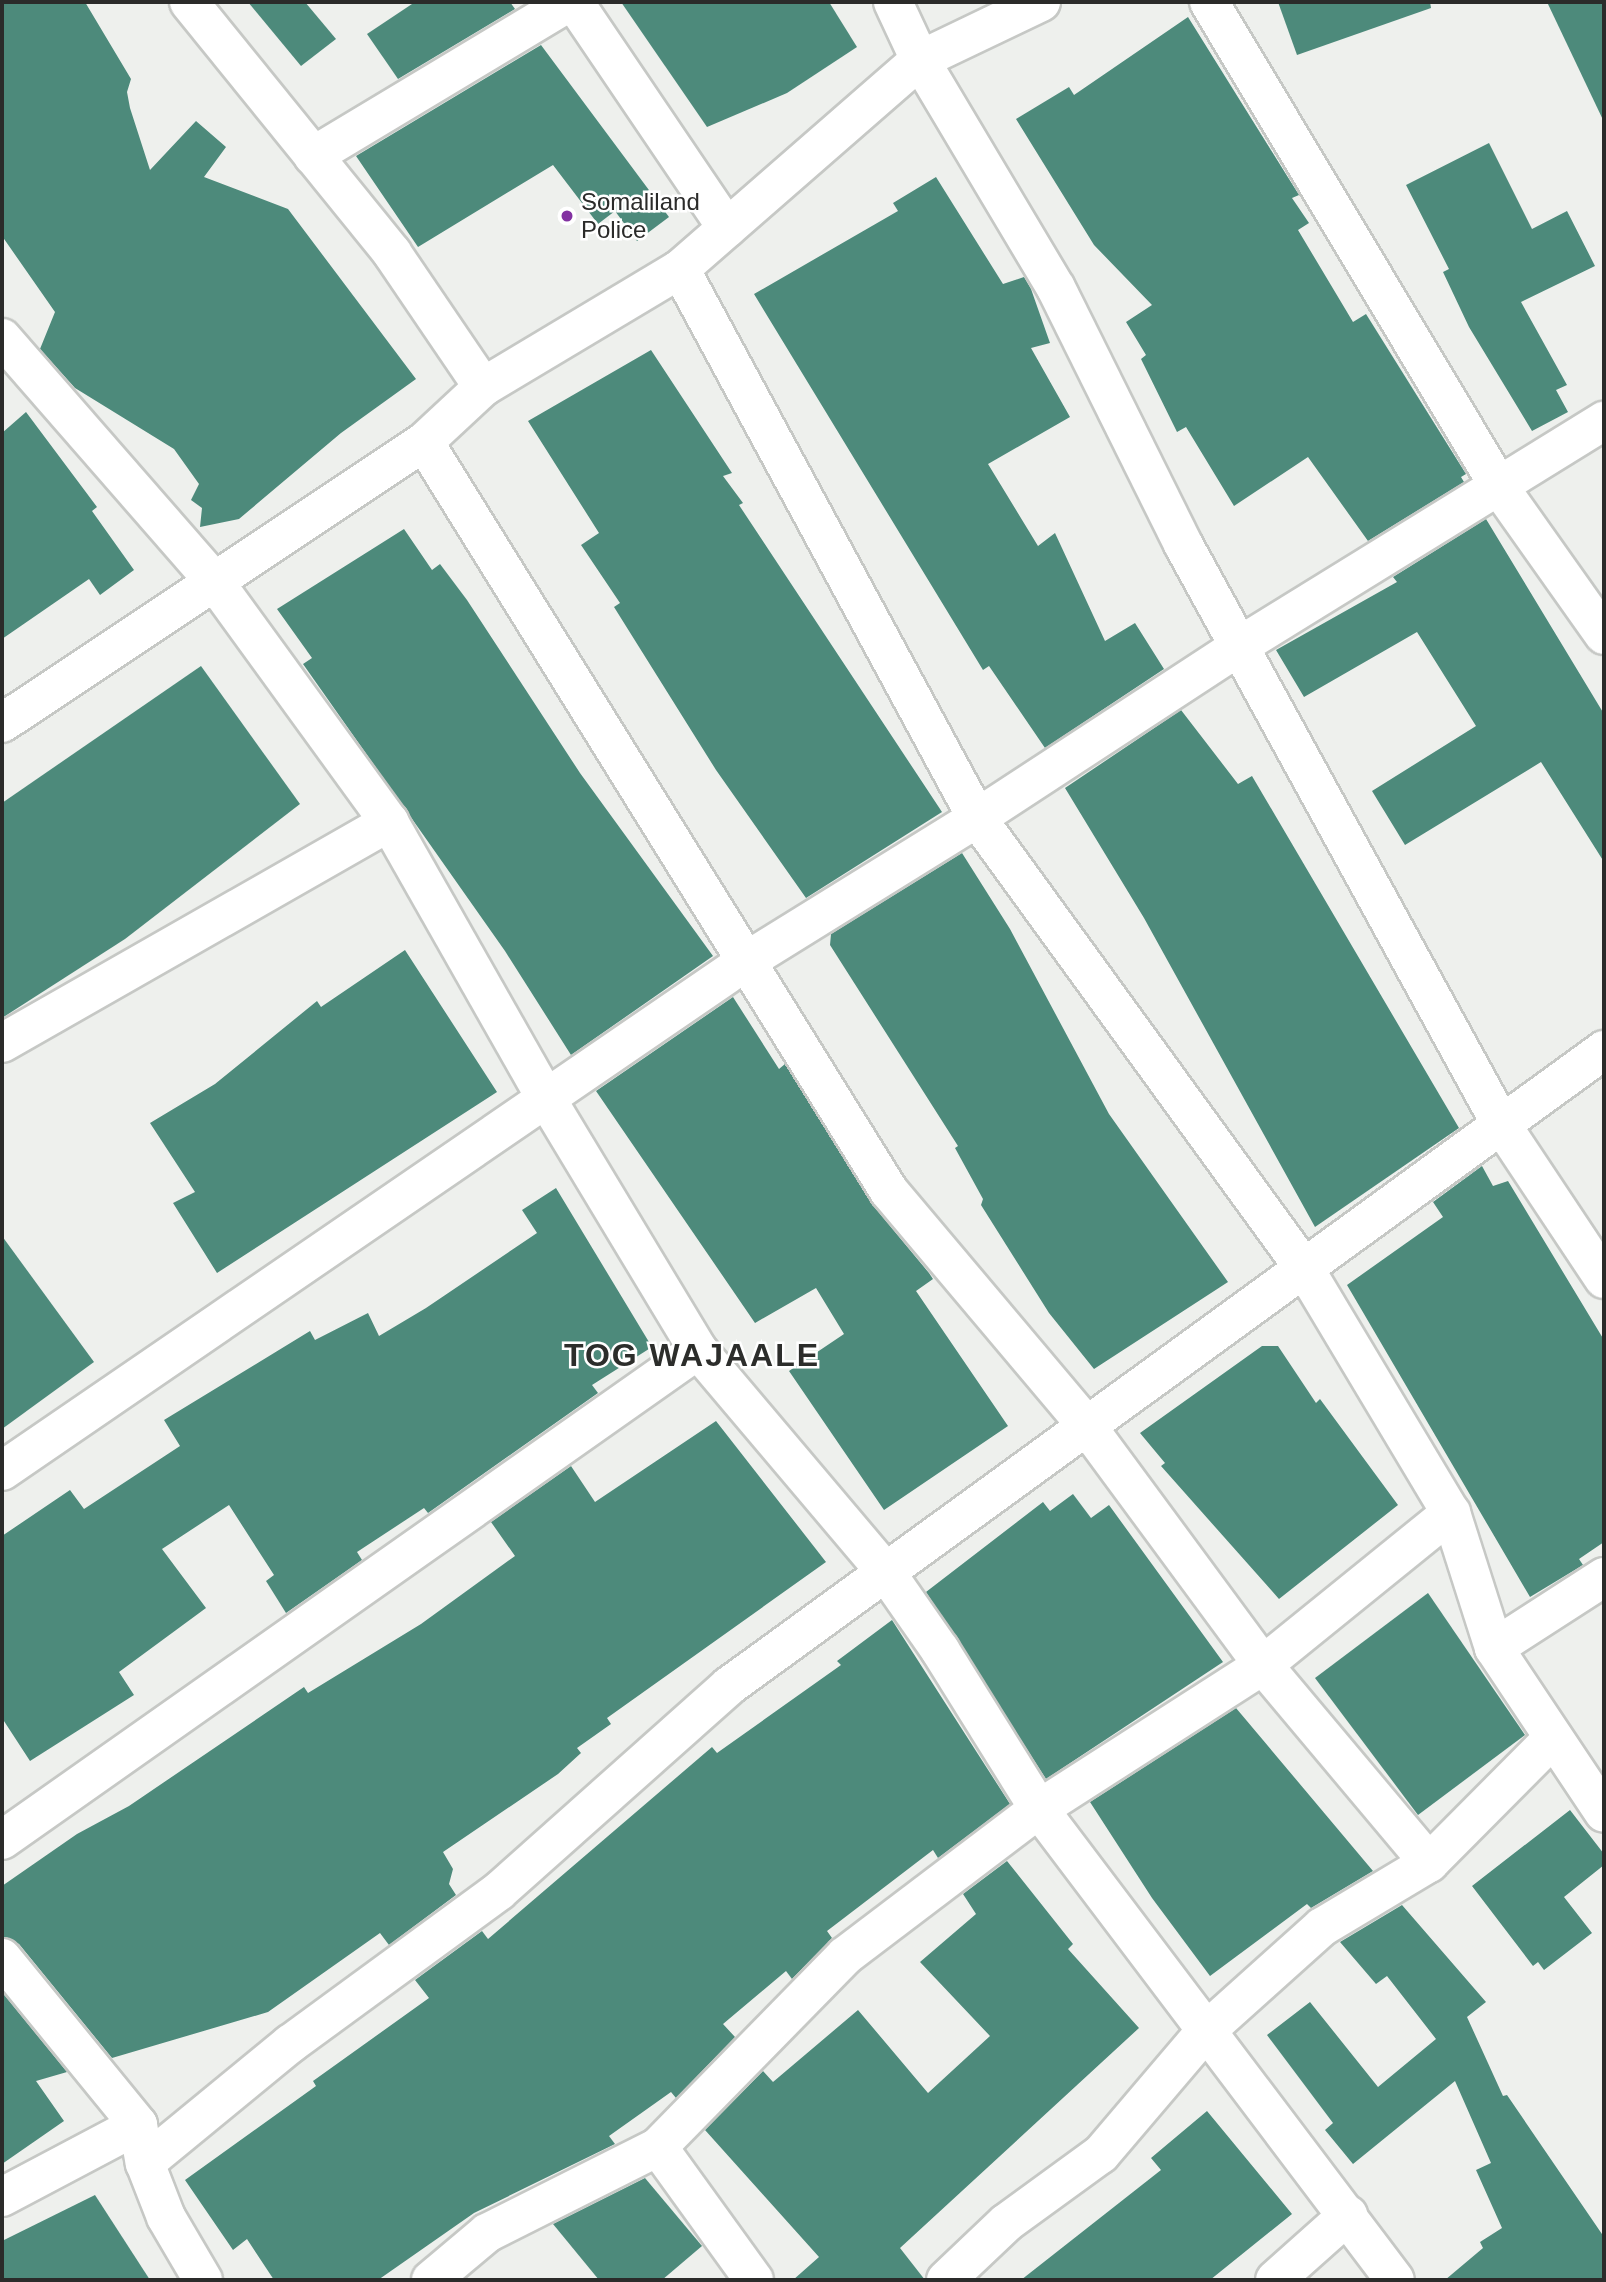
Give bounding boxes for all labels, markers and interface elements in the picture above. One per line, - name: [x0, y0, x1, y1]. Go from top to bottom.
- place label: Somaliland Police: [581, 188, 700, 244]
- marker: Somaliland Police: [559, 208, 575, 224]
- district label: TOG WAJAALE: [565, 1336, 819, 1374]

